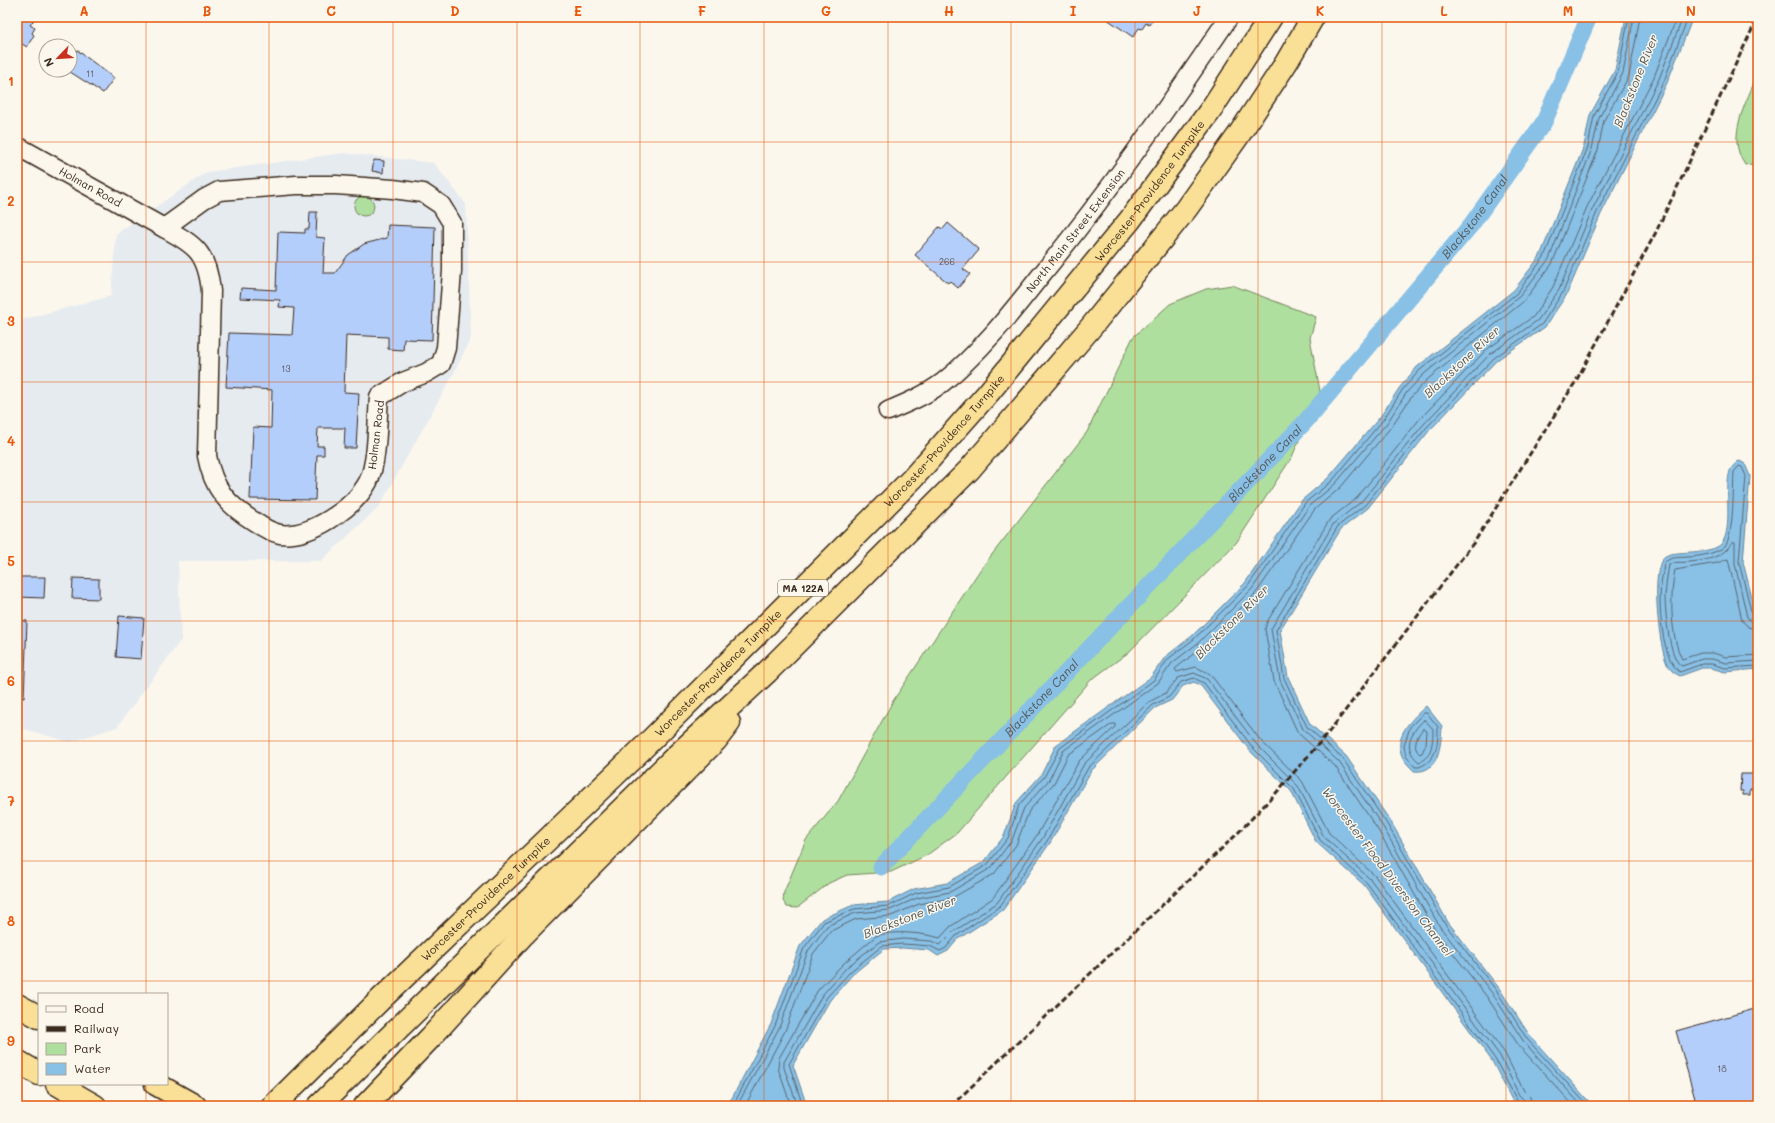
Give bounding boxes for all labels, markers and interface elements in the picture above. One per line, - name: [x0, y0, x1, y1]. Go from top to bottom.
- text: A: [79, 2, 89, 19]
- text: B: [203, 2, 212, 19]
- text: C: [326, 2, 336, 19]
- text: D: [450, 2, 460, 19]
- text: E: [574, 2, 582, 19]
- text: F: [698, 2, 706, 19]
- text: G: [821, 2, 831, 19]
- text: H: [944, 2, 954, 19]
- text: I: [1070, 2, 1077, 19]
- text: J: [1193, 2, 1201, 19]
- text: K: [1316, 2, 1325, 19]
- text: L: [1440, 2, 1448, 19]
- text: M: [1563, 2, 1573, 19]
- text: N: [1686, 2, 1696, 19]
- water label: Blackstone River: [1609, 32, 1661, 129]
- north arrow: [38, 38, 78, 78]
- text: N: [40, 55, 57, 69]
- house number: 11: [86, 68, 94, 79]
- text: 1: [8, 72, 14, 89]
- street label: Worcester-Providence Turnpike: [1091, 117, 1208, 264]
- street label: Holman Road: [56, 163, 125, 210]
- street label: North Main Street Extension: [1022, 165, 1128, 295]
- water label: Blackstone Canal: [1437, 172, 1511, 261]
- text: 2: [7, 192, 15, 209]
- house number: 266: [939, 256, 955, 267]
- text: 3: [7, 312, 15, 329]
- water label: Blackstone River: [1420, 322, 1503, 401]
- house number: 13: [281, 363, 291, 374]
- street label: Worcester-Providence Turnpike: [880, 371, 1007, 510]
- street label: Holman Road: [364, 399, 387, 470]
- water label: Blackstone Canal: [1224, 421, 1305, 505]
- text: 4: [7, 432, 15, 449]
- text: 5: [7, 552, 15, 569]
- road number: MA 122A: [778, 580, 828, 596]
- water label: Blackstone River: [1191, 581, 1272, 662]
- street label: Worcester-Providence Turnpike: [651, 606, 785, 739]
- water label: Blackstone Canal: [1000, 656, 1082, 740]
- text: 6: [7, 672, 15, 689]
- water label: Worcester Flood Diversion Channel: [1319, 784, 1457, 959]
- text: 7: [7, 792, 15, 809]
- street label: Worcester-Providence Turnpike: [418, 833, 553, 964]
- water label: Blackstone River: [861, 891, 959, 941]
- text: 8: [7, 912, 15, 929]
- legend: [38, 993, 168, 1085]
- text: Road: [74, 1000, 104, 1016]
- text: Railway: [74, 1020, 119, 1036]
- text: 9: [7, 1032, 15, 1049]
- text: Park: [74, 1040, 101, 1056]
- text: Water: [74, 1060, 111, 1076]
- house number: 18: [1717, 1063, 1727, 1074]

